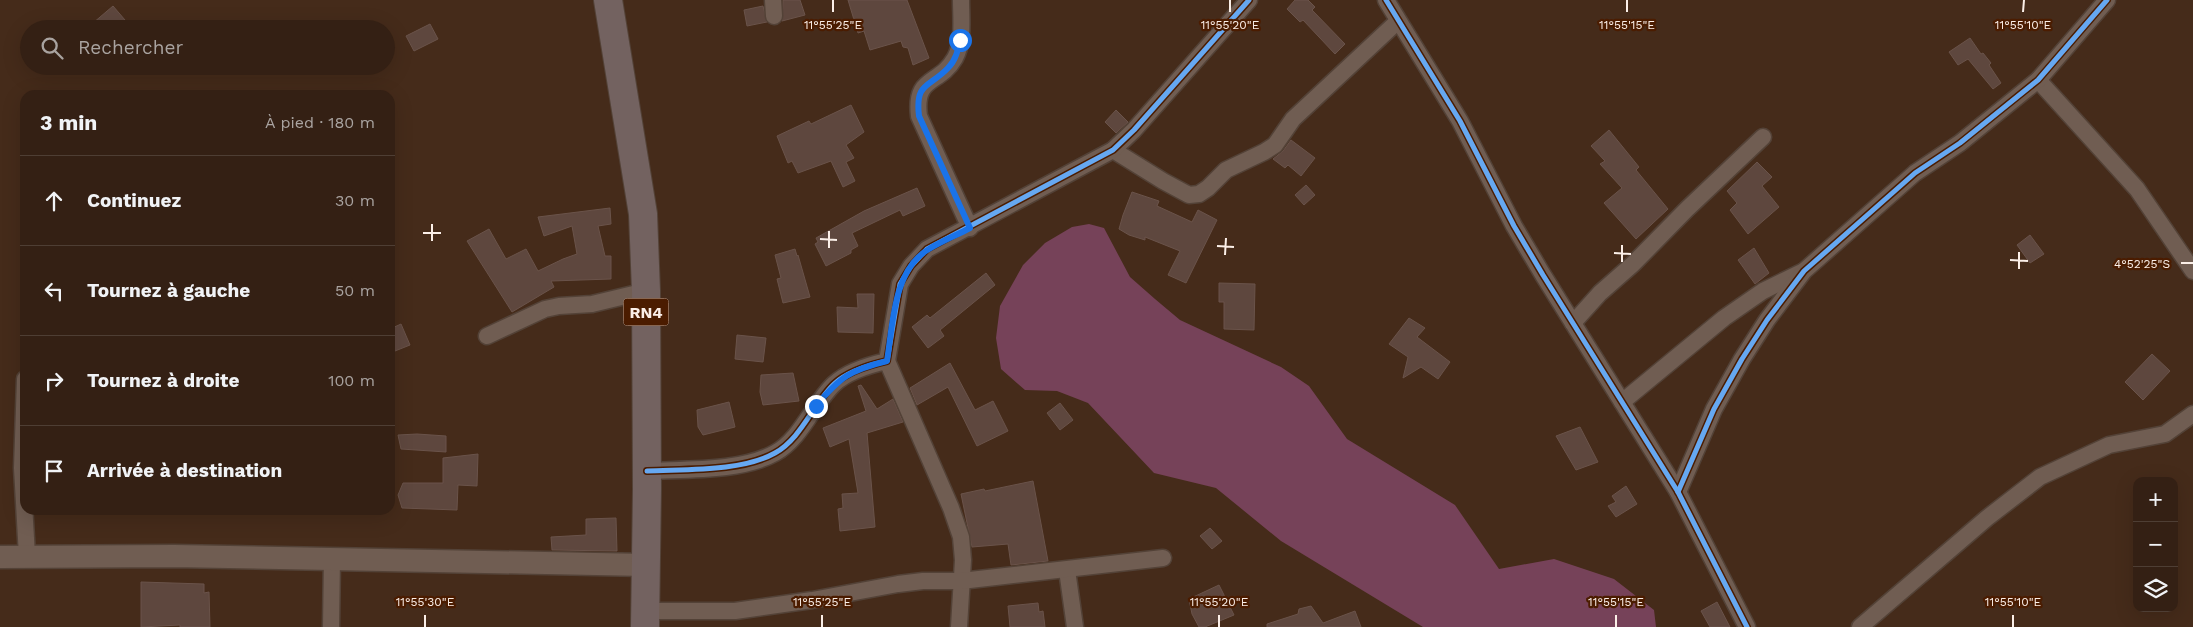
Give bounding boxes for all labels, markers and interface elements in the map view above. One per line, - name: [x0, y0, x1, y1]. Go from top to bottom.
- text: 11°55'25"E: [804, 18, 862, 32]
- text: 11°55'20"E: [1201, 18, 1260, 32]
- text: 11°55'15"E: [1599, 18, 1655, 32]
- text: 11°55'10"E: [1995, 18, 2051, 32]
- search box: [20, 20, 395, 75]
- route start: [949, 29, 972, 52]
- icon: search: [38, 34, 66, 62]
- text: Rechercher: [78, 36, 183, 59]
- text: 3 min: [40, 110, 97, 135]
- text: À pied · 180 m: [265, 113, 375, 132]
- icon: ahead: [40, 187, 68, 215]
- text: Continuez: [87, 189, 181, 212]
- text: 30 m: [335, 191, 375, 210]
- text: 4°52'25"S: [2114, 257, 2170, 271]
- icon: left: [40, 277, 68, 305]
- text: Tournez à gauche: [87, 279, 250, 302]
- text: 50 m: [335, 281, 375, 300]
- road number: RN4: [624, 298, 668, 326]
- icon: right: [40, 367, 68, 395]
- text: Tournez à droite: [87, 369, 239, 392]
- text: 100 m: [328, 371, 375, 390]
- route end: [805, 395, 828, 418]
- icon: arrive: [40, 457, 68, 485]
- text: Arrivée à destination: [87, 459, 282, 482]
- map controls: [2133, 477, 2178, 612]
- button: +: [2133, 477, 2178, 522]
- button: −: [2133, 522, 2178, 567]
- button: layers: [2133, 567, 2178, 612]
- text: 11°55'30"E: [396, 595, 455, 609]
- text: 11°55'25"E: [793, 595, 851, 609]
- text: 11°55'20"E: [1190, 595, 1249, 609]
- text: 11°55'15"E: [1588, 595, 1644, 609]
- text: 11°55'10"E: [1985, 595, 2041, 609]

